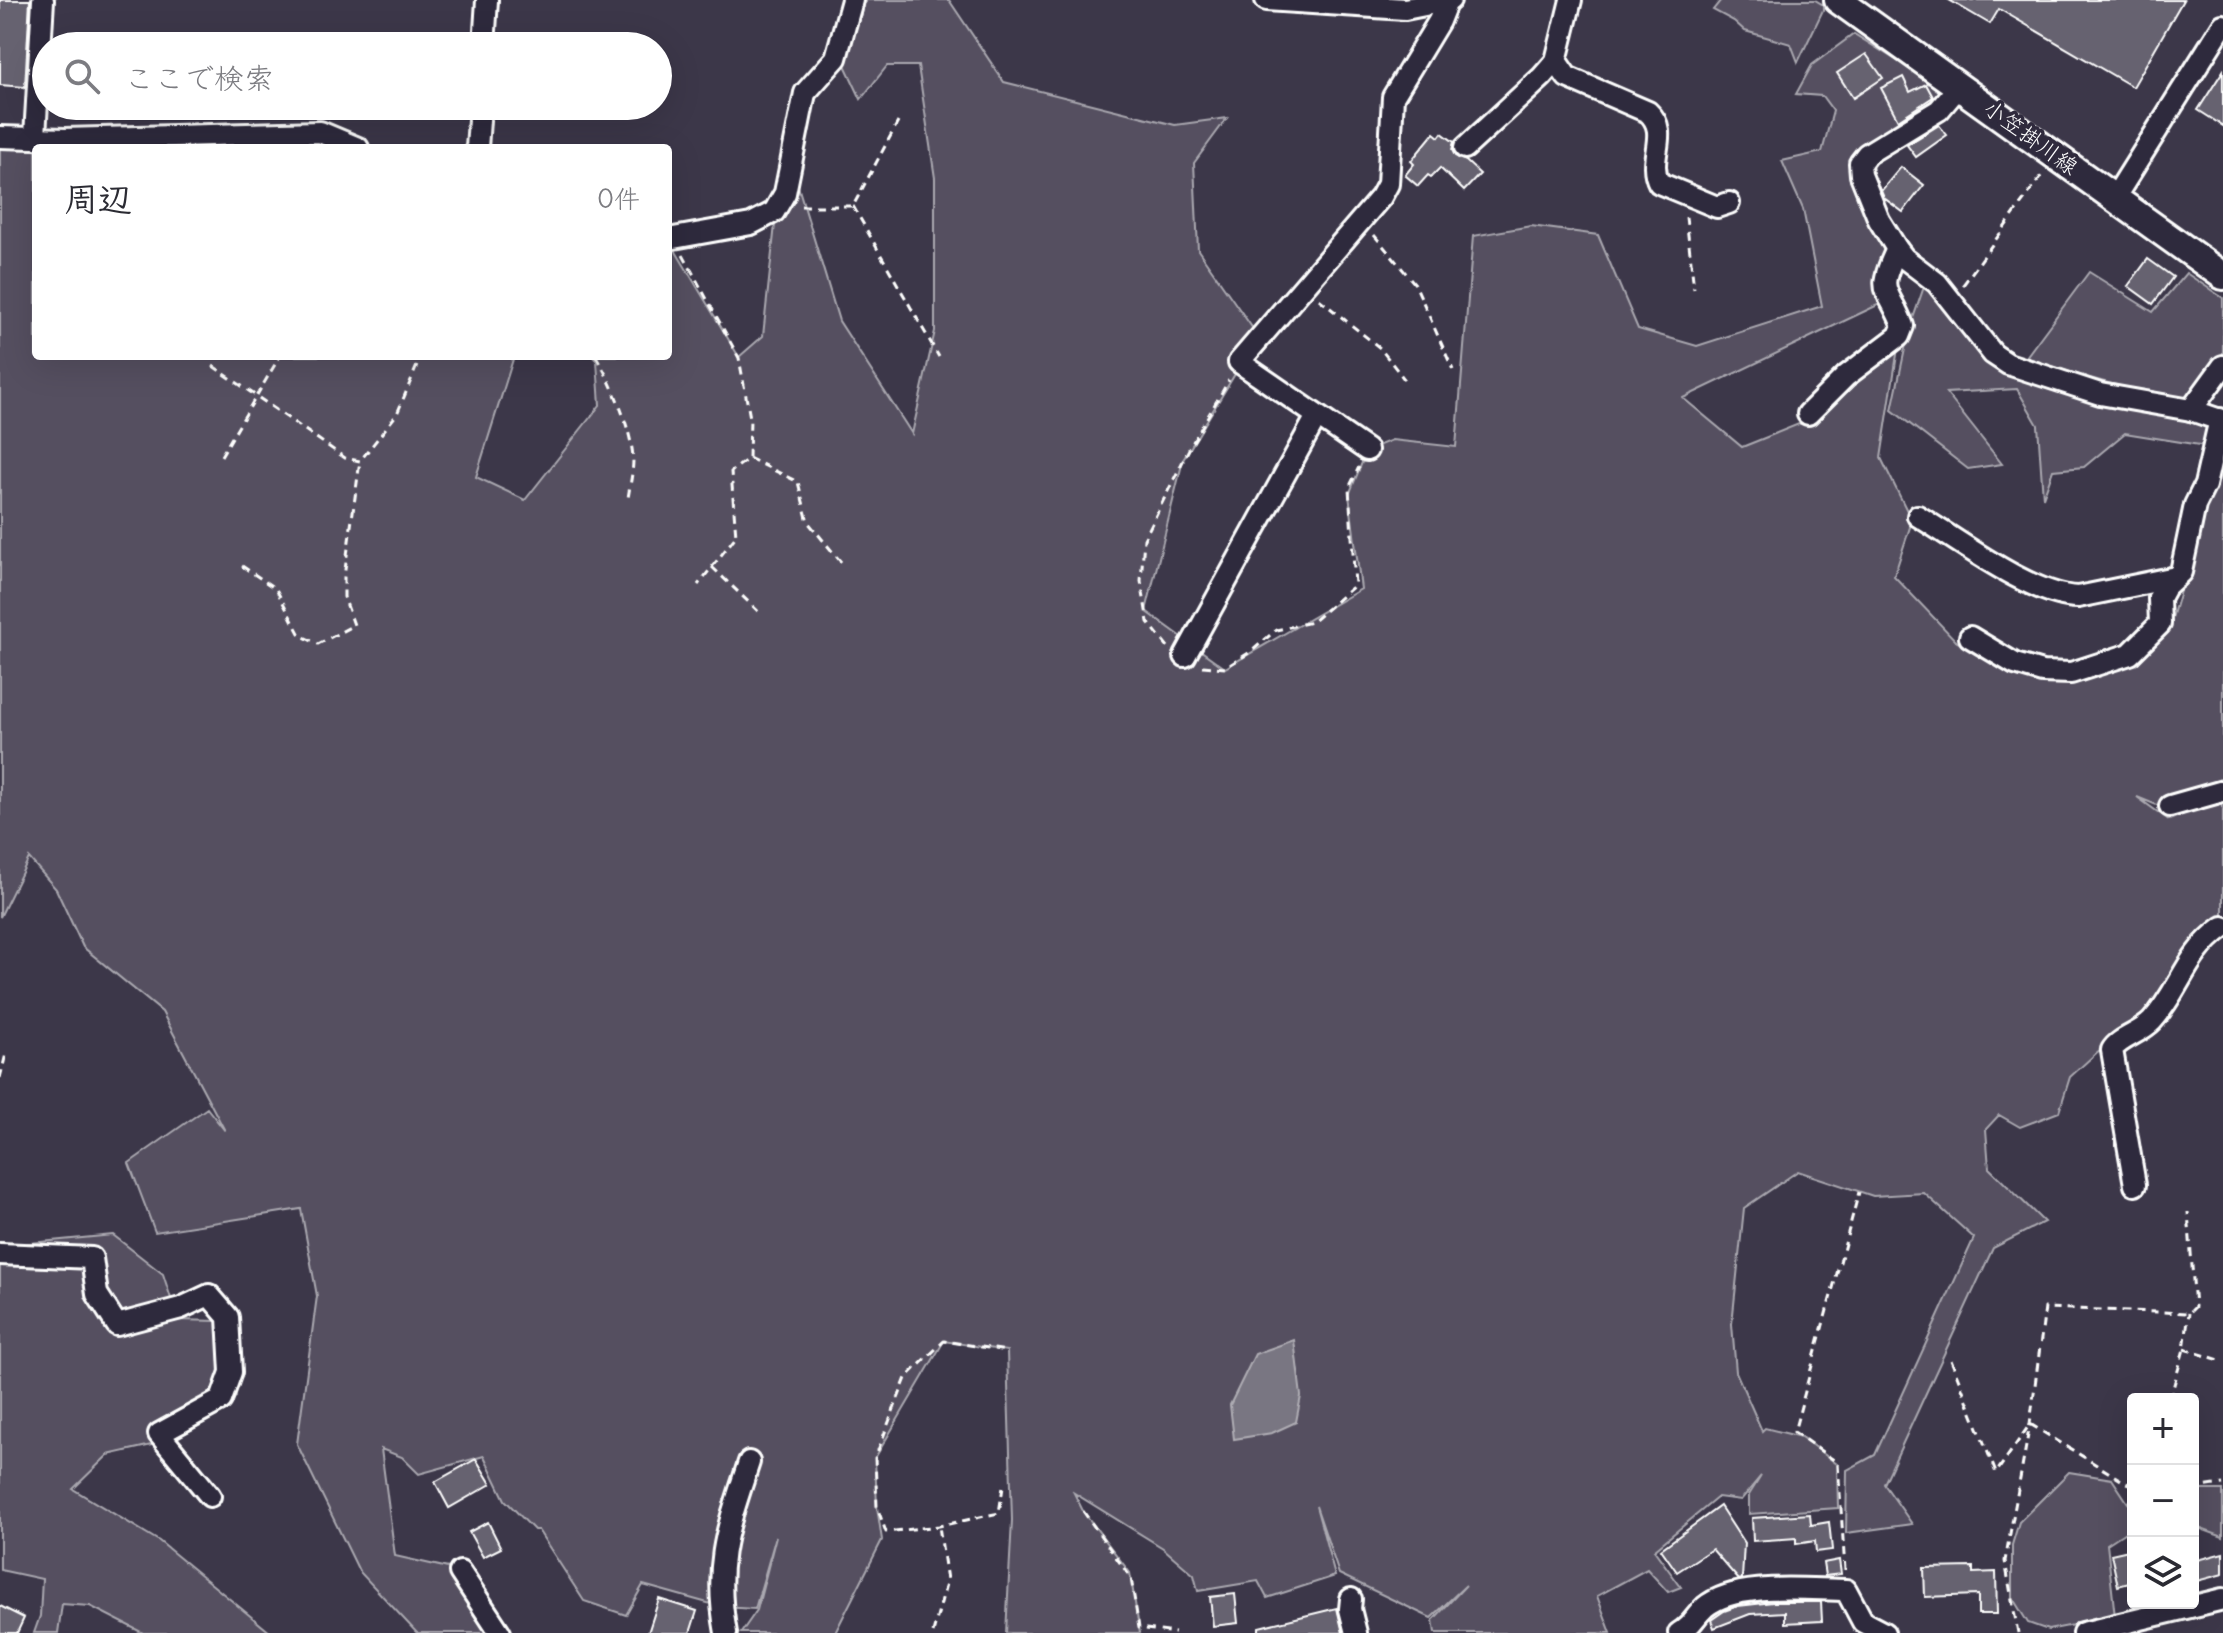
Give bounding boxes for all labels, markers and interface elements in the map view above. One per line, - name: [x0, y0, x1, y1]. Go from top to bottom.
- search box: [32, 32, 672, 120]
- icon: search: [60, 54, 104, 98]
- text: ここで検索: [124, 59, 274, 97]
- street label: 小笠掛川線: [1978, 93, 2084, 181]
- text: 周辺: [64, 177, 132, 220]
- text: 0件: [597, 182, 640, 215]
- map controls: [2127, 1393, 2199, 1609]
- button: +: [2127, 1393, 2199, 1465]
- button: −: [2127, 1465, 2199, 1537]
- button: layers: [2127, 1537, 2199, 1609]

